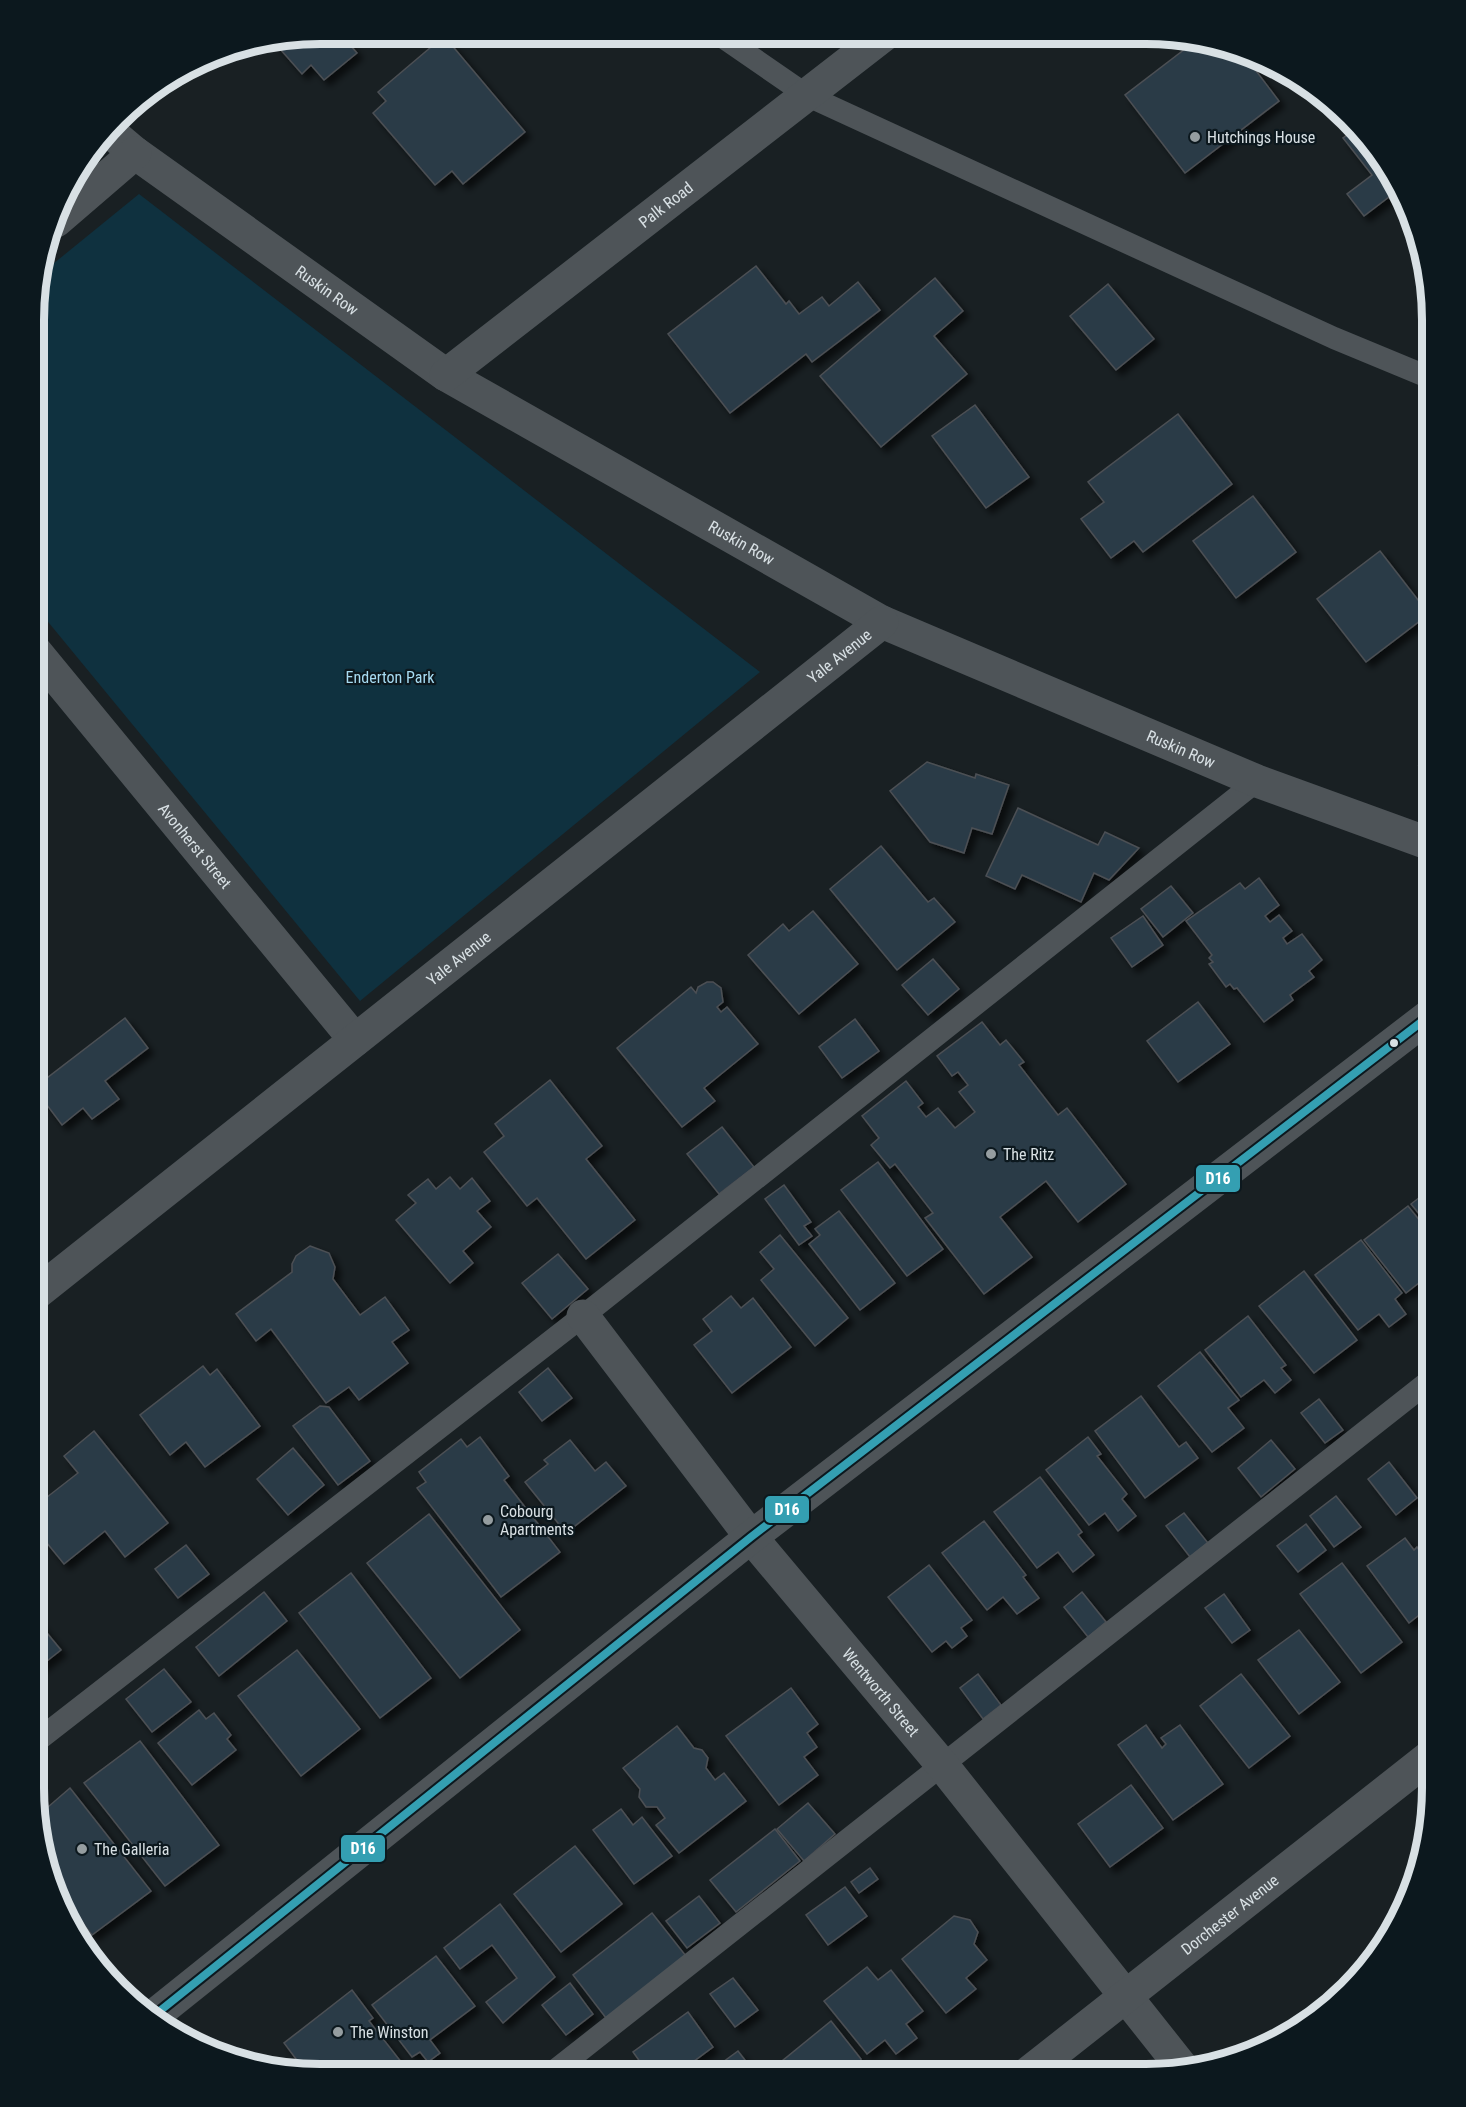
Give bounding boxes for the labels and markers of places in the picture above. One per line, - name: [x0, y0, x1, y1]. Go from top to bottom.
- place label: Hutchings House: [1207, 128, 1315, 147]
- marker: Hutchings House: [1188, 130, 1202, 144]
- unlabelled marker: [1388, 1037, 1400, 1049]
- place label: The Ritz: [1003, 1145, 1054, 1164]
- marker: The Ritz: [984, 1147, 998, 1161]
- place label: Cobourg Apartments: [500, 1502, 574, 1539]
- marker: Cobourg Apartments: [481, 1513, 495, 1527]
- place label: The Galleria: [94, 1840, 169, 1859]
- marker: The Galleria: [75, 1842, 89, 1856]
- place label: The Winston: [350, 2023, 429, 2042]
- marker: The Winston: [331, 2025, 345, 2039]

